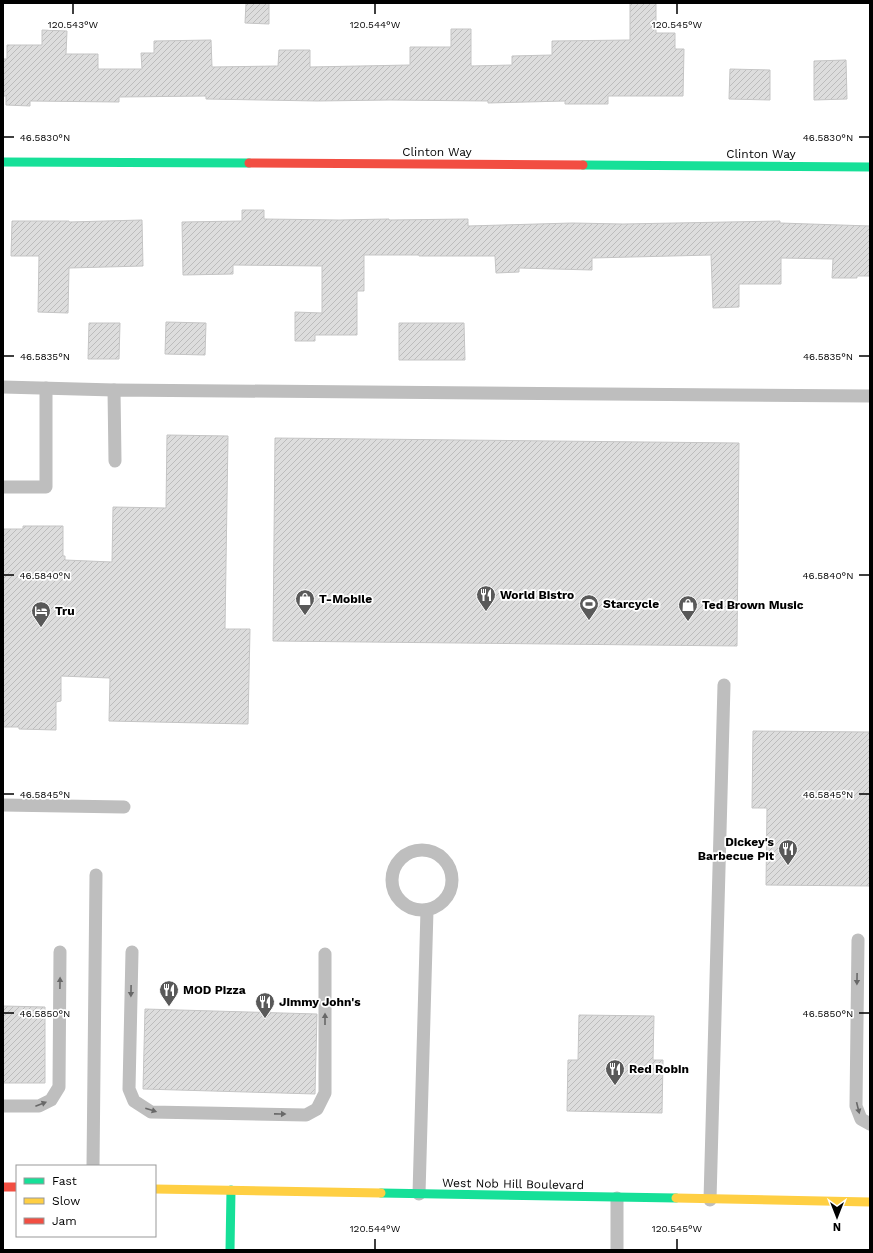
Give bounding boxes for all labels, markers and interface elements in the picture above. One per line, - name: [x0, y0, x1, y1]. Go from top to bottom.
- text: 120.543°W: [48, 19, 99, 30]
- text: 120.544°W: [350, 19, 401, 30]
- text: 120.545°W: [652, 19, 703, 30]
- text: 46.5830°N: [20, 132, 70, 143]
- text: 46.5830°N: [803, 132, 853, 143]
- street label: Clinton Way: [402, 145, 473, 159]
- street label: Clinton Way: [726, 147, 797, 161]
- text: 46.5835°N: [20, 351, 70, 362]
- text: 46.5835°N: [803, 351, 853, 362]
- text: 46.5840°N: [19, 570, 71, 581]
- text: 46.5840°N: [802, 570, 854, 581]
- restaurant icon: World Bistro: [475, 584, 497, 612]
- shop icon: T-Mobile: [294, 588, 316, 616]
- place label: World Bistro: [500, 588, 574, 602]
- place label: T-Mobile: [319, 592, 372, 606]
- sports icon: Starcycle: [578, 593, 600, 621]
- shop icon: Ted Brown Music: [677, 594, 699, 622]
- place label: Starcycle: [603, 597, 659, 611]
- place label: Ted Brown Music: [702, 598, 804, 612]
- hotel icon: Tru: [30, 600, 52, 628]
- place label: Tru: [55, 604, 75, 618]
- text: 46.5845°N: [20, 789, 70, 800]
- text: 46.5845°N: [803, 789, 853, 800]
- place label: Dickey's Barbecue Pit: [698, 835, 775, 863]
- restaurant icon: Dickey's Barbecue Pit: [777, 838, 799, 866]
- one-way arrow: [854, 973, 861, 985]
- one-way arrow: [57, 976, 63, 989]
- restaurant icon: MOD Pizza: [158, 979, 180, 1007]
- place label: MOD Pizza: [183, 983, 246, 997]
- one-way arrow: [128, 985, 134, 998]
- restaurant icon: Jimmy John's: [254, 991, 276, 1019]
- place label: Jimmy John's: [279, 995, 361, 1009]
- text: 46.5850°N: [20, 1008, 70, 1019]
- text: 46.5850°N: [803, 1008, 853, 1019]
- one-way arrow: [322, 1012, 328, 1025]
- restaurant icon: Red Robin: [604, 1058, 626, 1086]
- place label: Red Robin: [629, 1062, 689, 1076]
- one-way arrow: [36, 1100, 48, 1106]
- one-way arrow: [855, 1102, 861, 1115]
- one-way arrow: [145, 1107, 157, 1113]
- one-way arrow: [274, 1111, 286, 1118]
- legend: [16, 1165, 156, 1237]
- text: Fast: [52, 1174, 77, 1188]
- street label: West Nob Hill Boulevard: [442, 1176, 584, 1192]
- text: Slow: [52, 1194, 80, 1208]
- north arrow: [817, 1197, 857, 1237]
- text: Jam: [52, 1214, 77, 1228]
- text: N: [833, 1220, 841, 1233]
- text: 120.544°W: [350, 1223, 401, 1234]
- text: 120.545°W: [652, 1223, 703, 1234]

